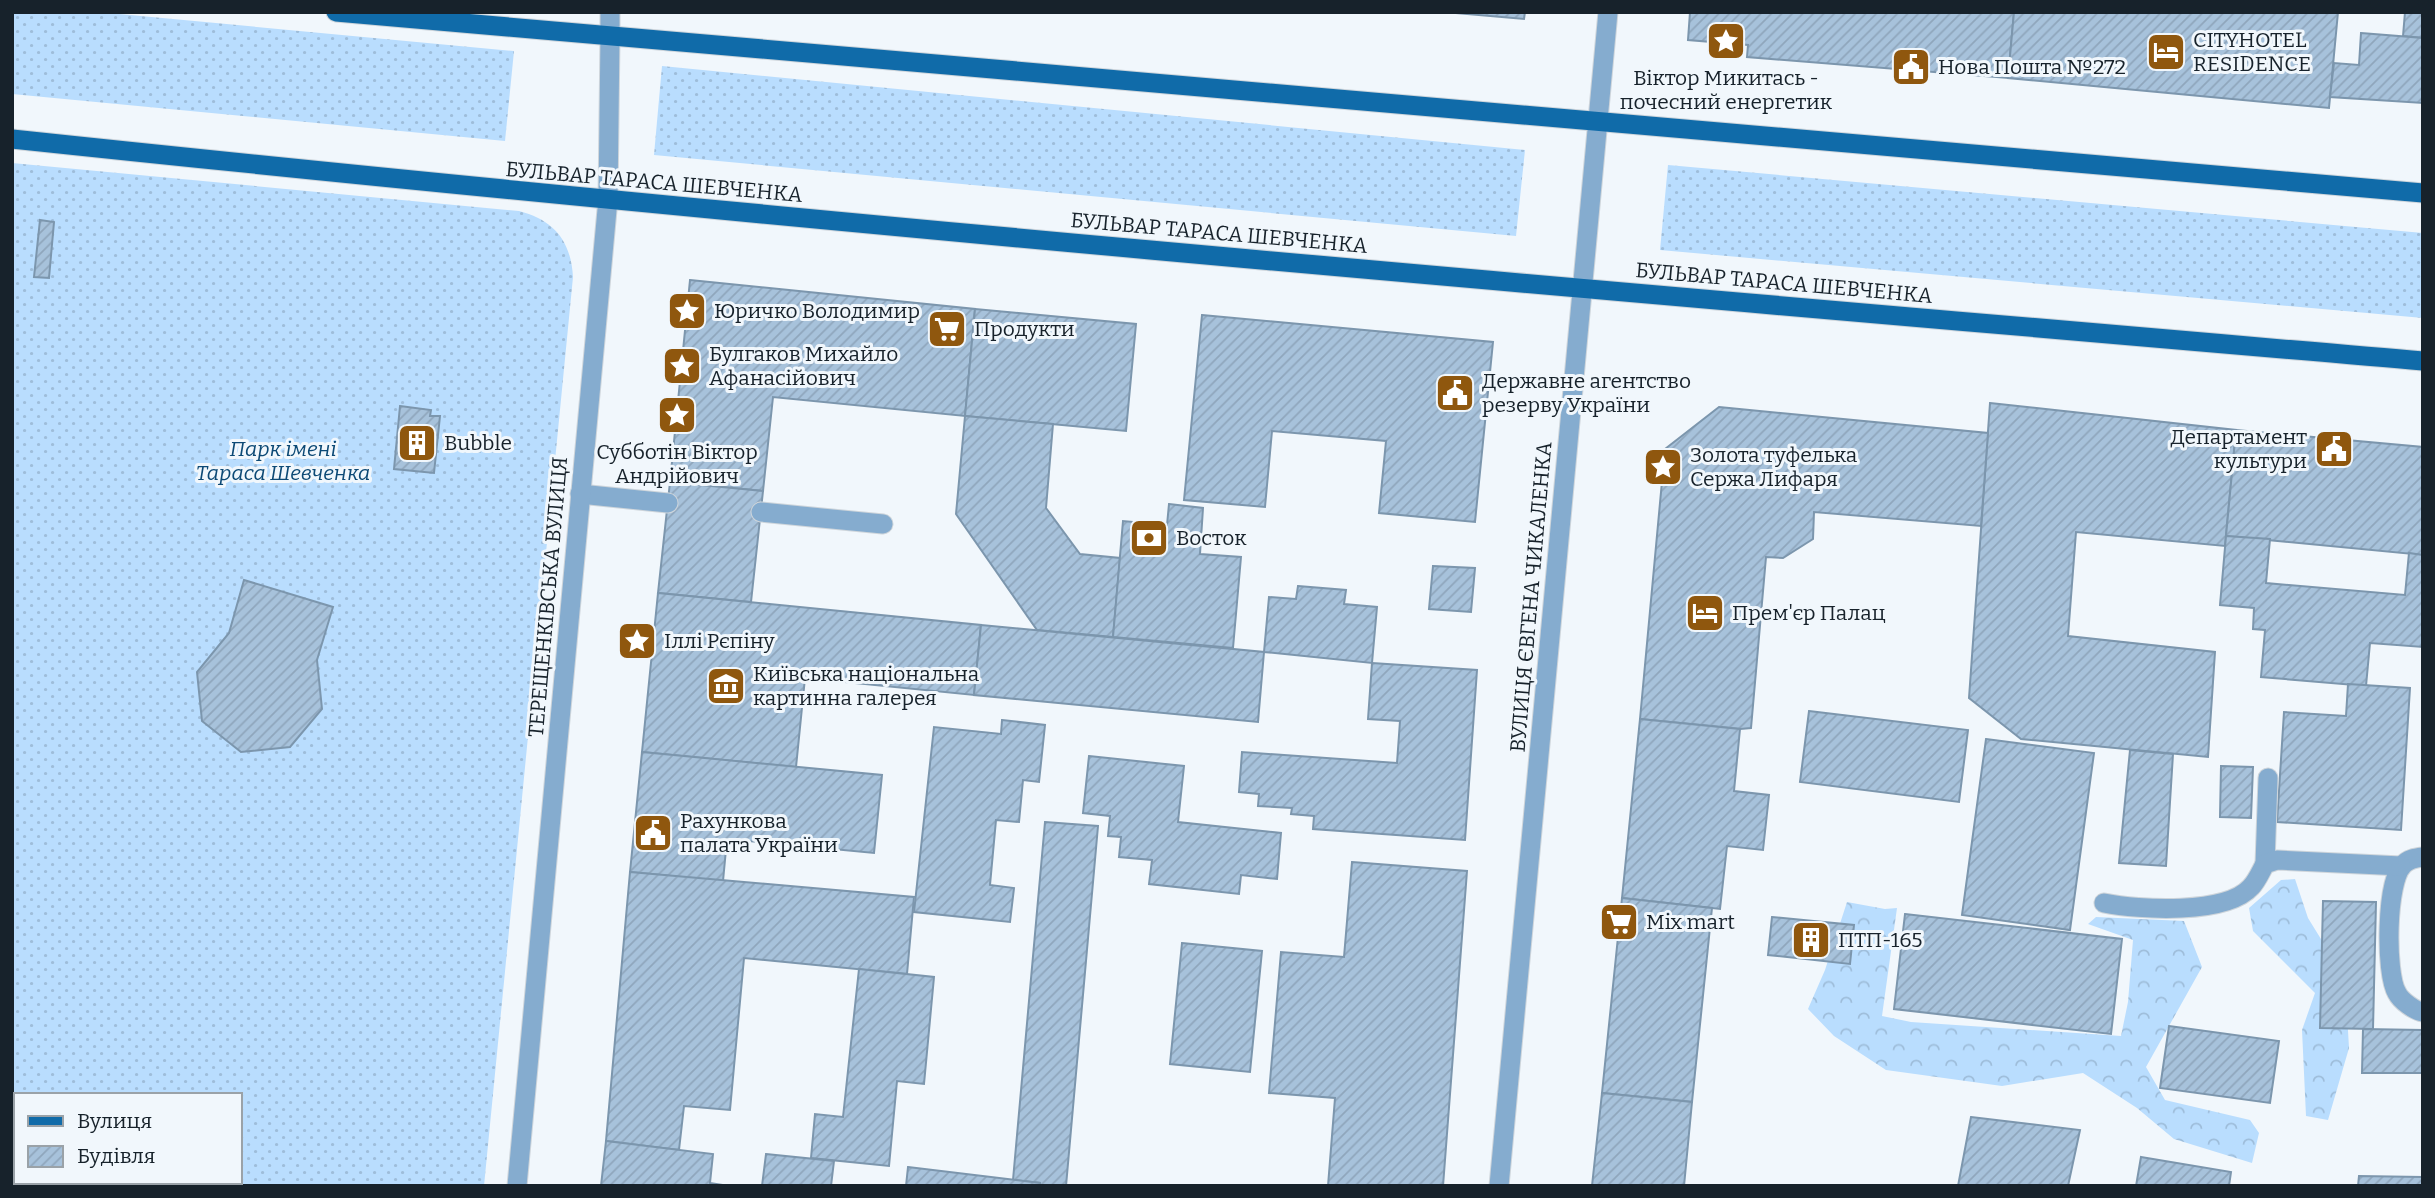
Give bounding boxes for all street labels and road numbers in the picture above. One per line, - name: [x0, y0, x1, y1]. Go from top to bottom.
- street label: БУЛЬВАР ТАРАСА ШЕВЧЕНКА: [504, 156, 804, 208]
- street label: БУЛЬВАР ТАРАСА ШЕВЧЕНКА: [1069, 207, 1369, 259]
- street label: БУЛЬВАР ТАРАСА ШЕВЧЕНКА: [1634, 257, 1934, 309]
- street label: ВУЛИЦЯ ЄВГЕНА ЧИКАЛЕНКА: [1504, 441, 1558, 753]
- street label: ТЕРЕЩЕНКІВСЬКА ВУЛИЦЯ: [523, 456, 573, 738]

